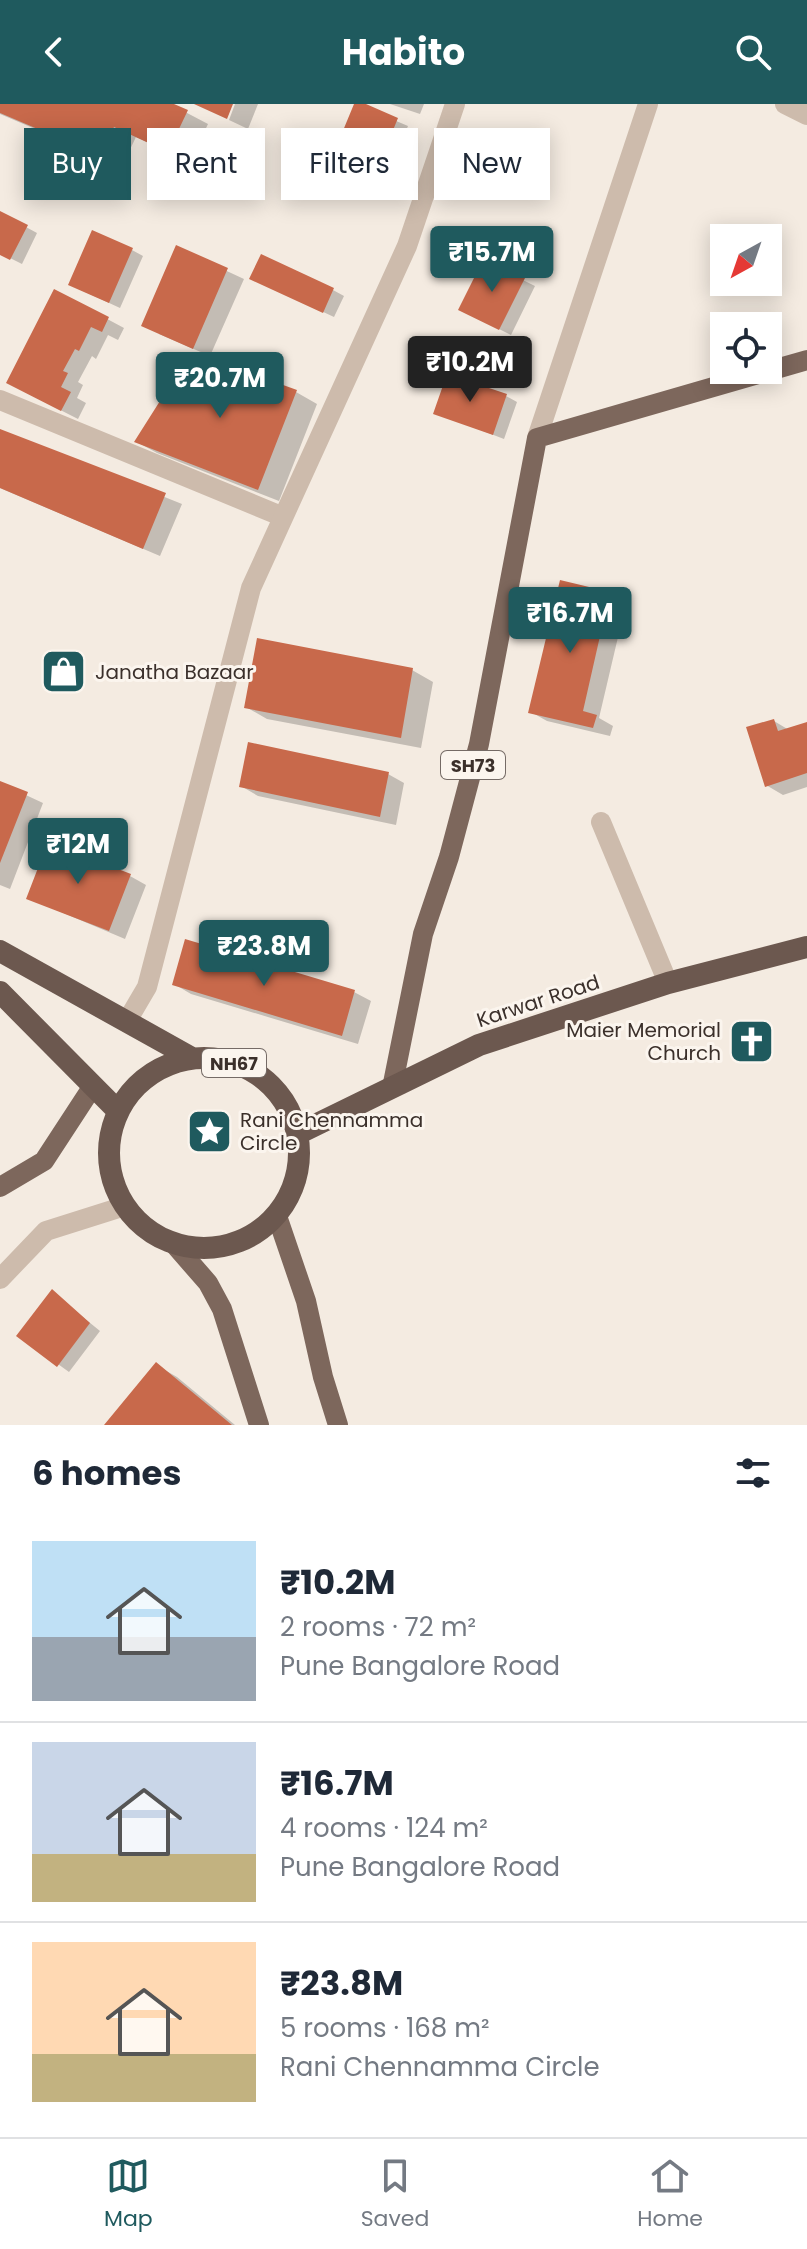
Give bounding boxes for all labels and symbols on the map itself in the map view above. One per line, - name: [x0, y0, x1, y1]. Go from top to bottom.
- north arrow: [710, 224, 782, 296]
- pin: ₹15.7M: [427, 226, 557, 294]
- pin: ₹10.2M: [405, 336, 535, 404]
- pin: ₹20.7M: [155, 352, 285, 420]
- pin: ₹16.7M: [505, 587, 635, 655]
- shop icon: Janatha Bazaar: [40, 648, 88, 696]
- place label: Janatha Bazaar: [95, 658, 254, 686]
- road number: SH73: [441, 751, 505, 779]
- pin: ₹12M: [31, 818, 125, 886]
- pin: ₹23.8M: [199, 920, 329, 988]
- street label: Karwar Road: [473, 968, 603, 1034]
- place label: Maier Memorial Church: [566, 1016, 721, 1067]
- church icon: Maier Memorial Church: [728, 1017, 776, 1065]
- road number: NH67: [202, 1049, 266, 1077]
- place label: Rani Chennamma Circle: [240, 1106, 423, 1157]
- place icon: Rani Chennamma Circle: [185, 1108, 233, 1156]

